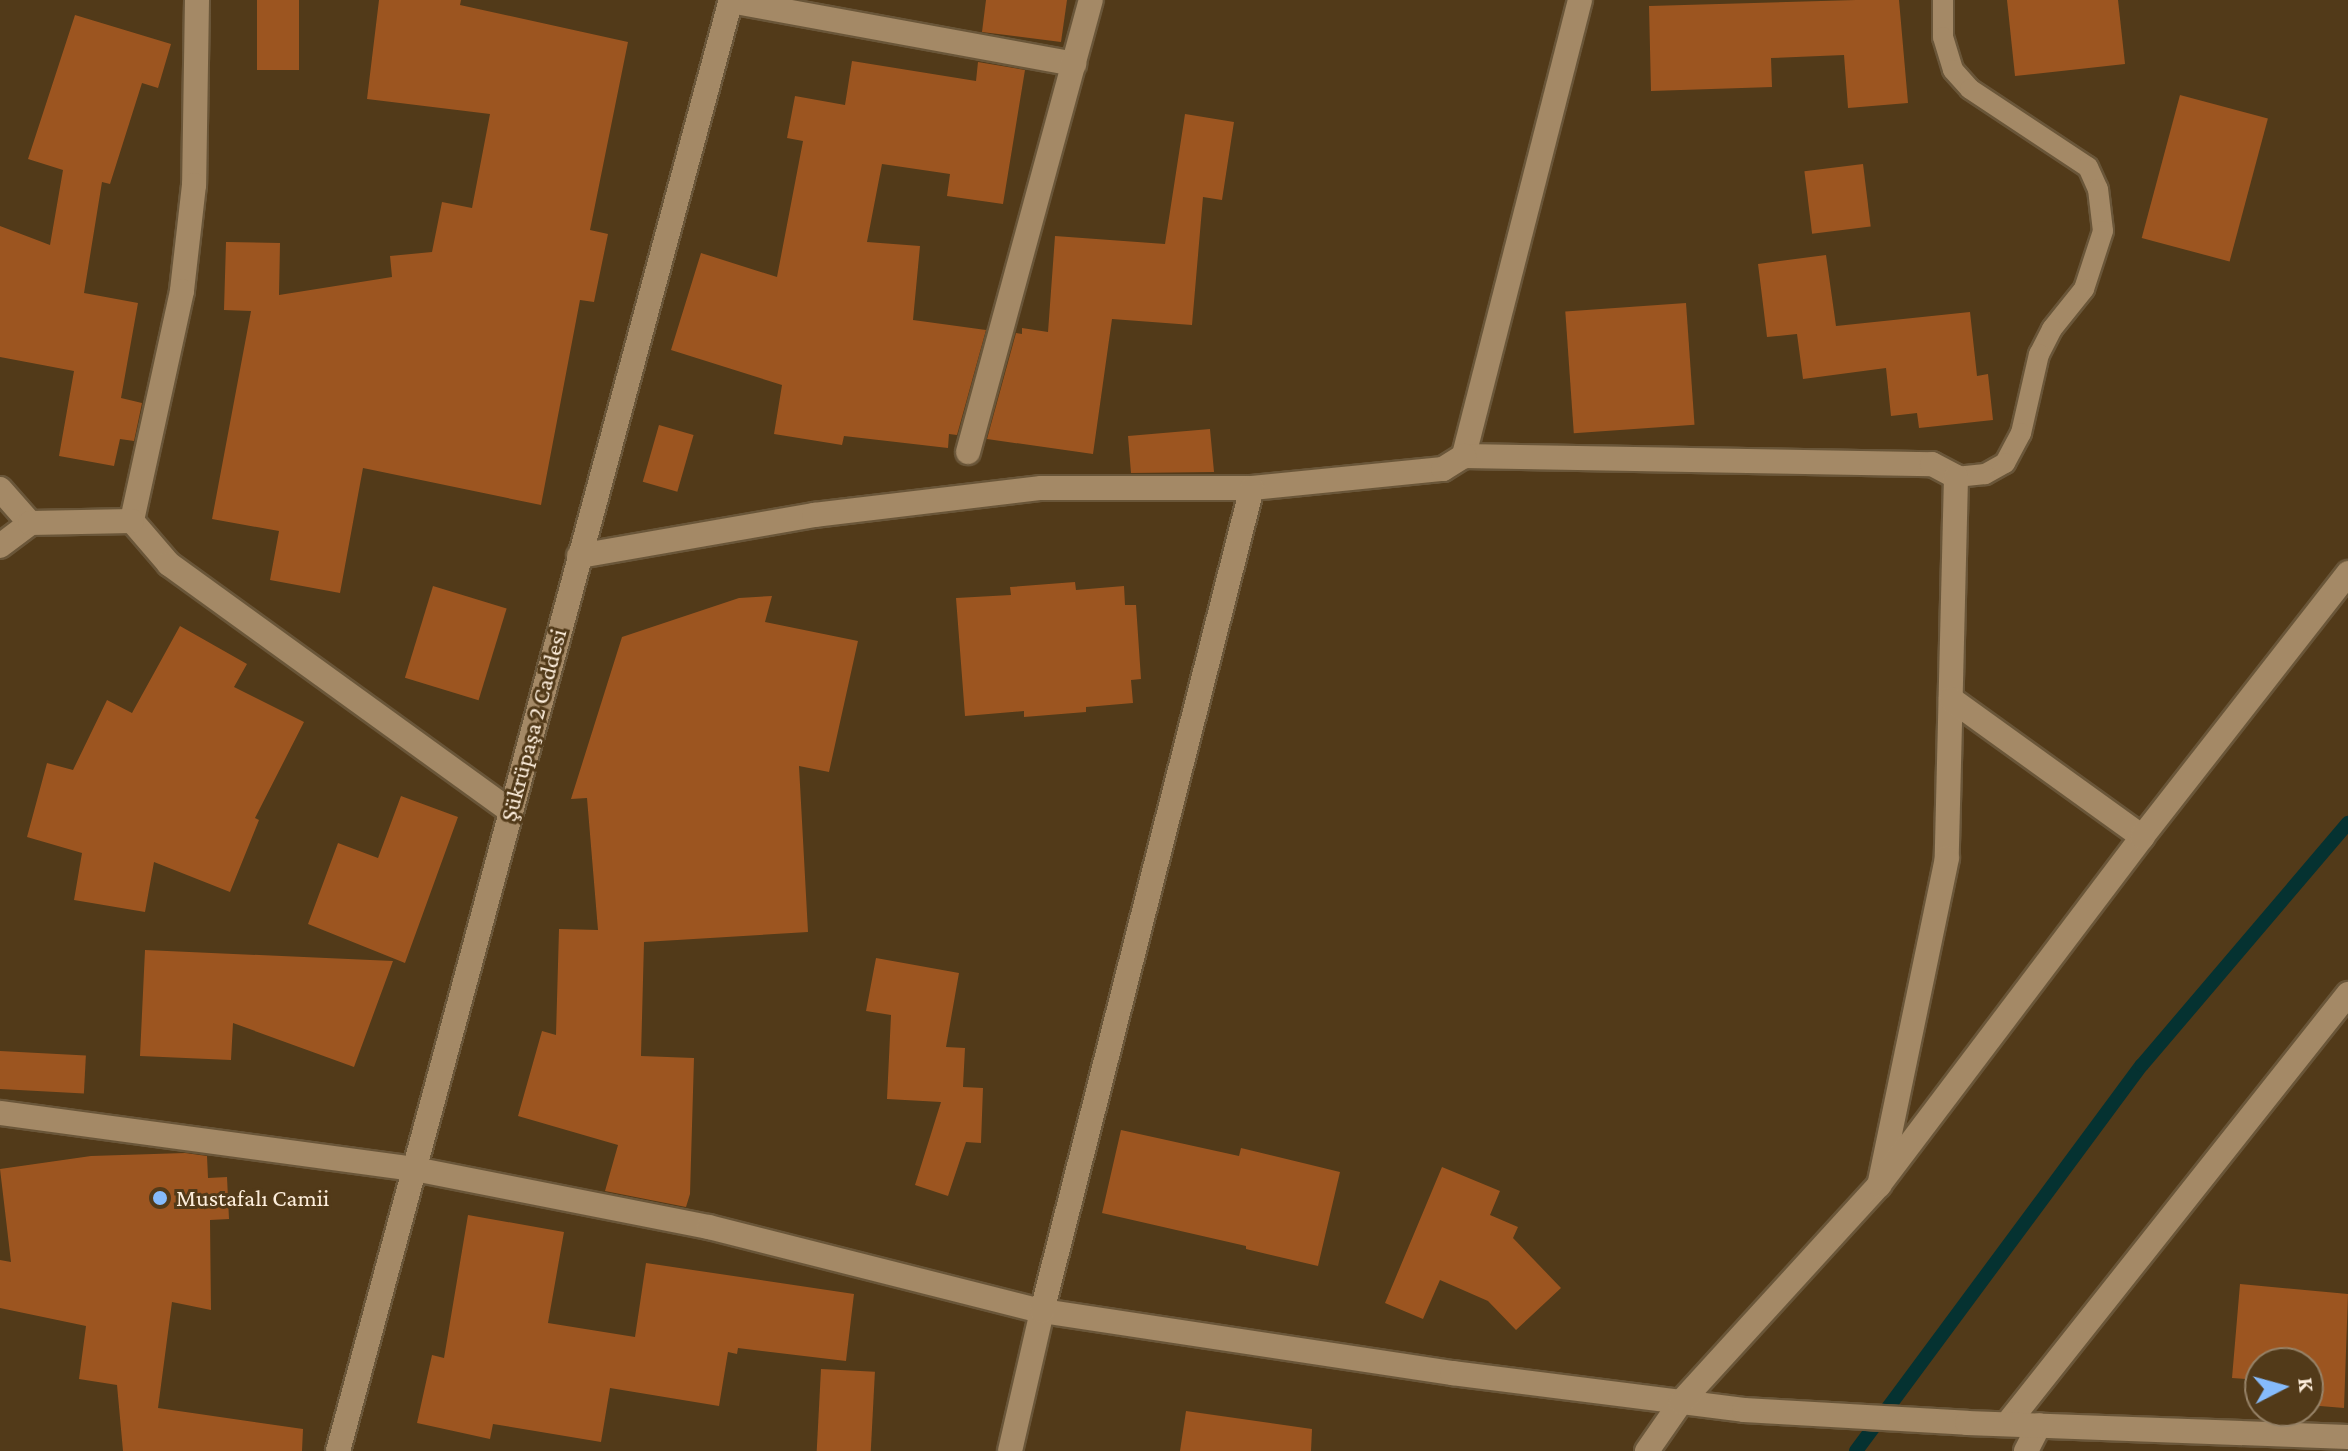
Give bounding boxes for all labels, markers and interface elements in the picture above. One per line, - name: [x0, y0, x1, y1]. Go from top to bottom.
- street label: Şükrüpaşa 2 Caddesi: [493, 626, 573, 824]
- place label: Mustafalı Camii: [176, 1184, 329, 1212]
- marker: Mustafalı Camii: [151, 1189, 169, 1207]
- north arrow: [2244, 1347, 2324, 1427]
- text: K: [2293, 1376, 2320, 1393]

